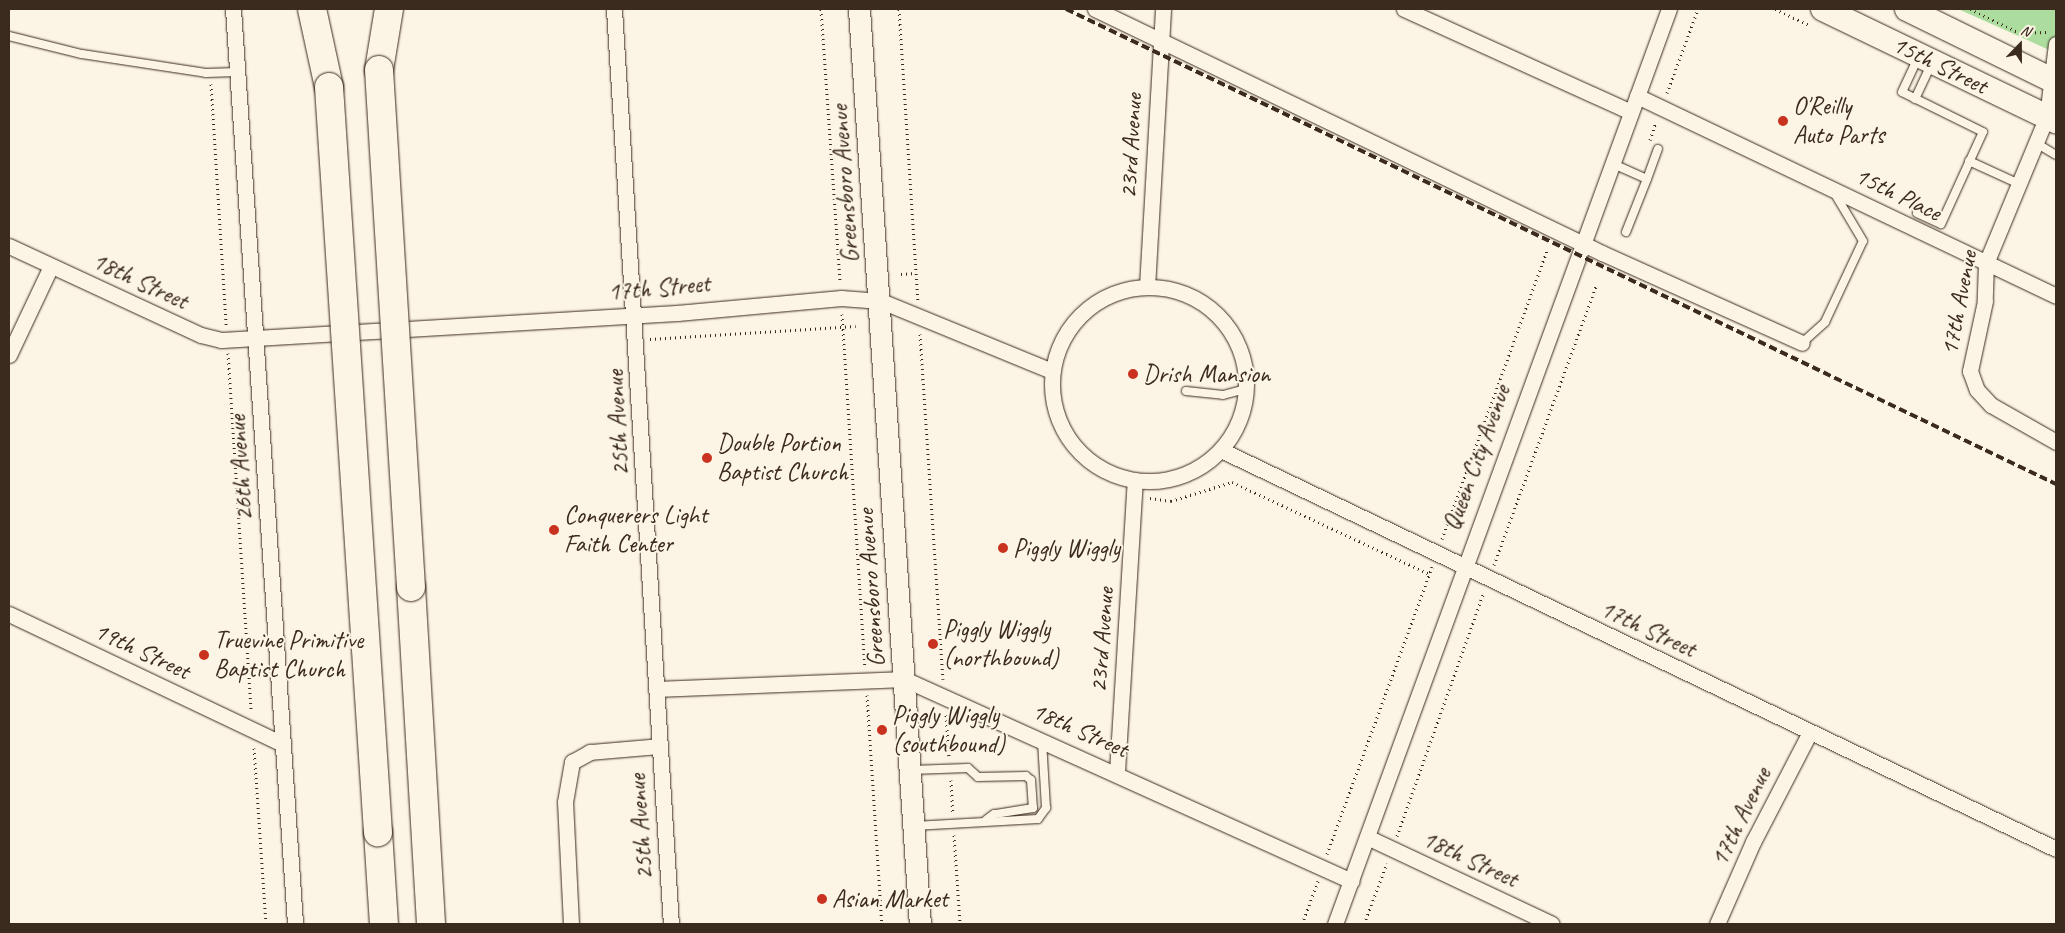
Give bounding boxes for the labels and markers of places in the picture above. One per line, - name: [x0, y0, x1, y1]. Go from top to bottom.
- place label: O'Reilly Auto Parts: [1793, 92, 1885, 151]
- marker: O'Reilly Auto Parts: [1777, 115, 1789, 127]
- place label: Drish Mansion: [1143, 359, 1271, 389]
- marker: Drish Mansion: [1127, 368, 1139, 380]
- place label: Double Portion Baptist Church: [717, 429, 849, 488]
- marker: Double Portion Baptist Church: [701, 452, 713, 464]
- place label: Conquerers Light Faith Center: [564, 501, 707, 560]
- marker: Conquerers Light Faith Center: [548, 524, 560, 536]
- place label: Piggly Wiggly: [1013, 533, 1120, 563]
- marker: Piggly Wiggly: [997, 542, 1009, 554]
- place label: Piggly Wiggly (northbound): [943, 615, 1058, 674]
- place label: Truevine Primitive Baptist Church: [214, 626, 363, 685]
- marker: Piggly Wiggly (northbound): [927, 638, 939, 650]
- marker: Truevine Primitive Baptist Church: [198, 649, 210, 661]
- place label: Piggly Wiggly (southbound): [892, 701, 1005, 760]
- marker: Piggly Wiggly (southbound): [876, 724, 888, 736]
- place label: Asian Market: [832, 884, 948, 914]
- marker: Asian Market: [816, 893, 828, 905]

